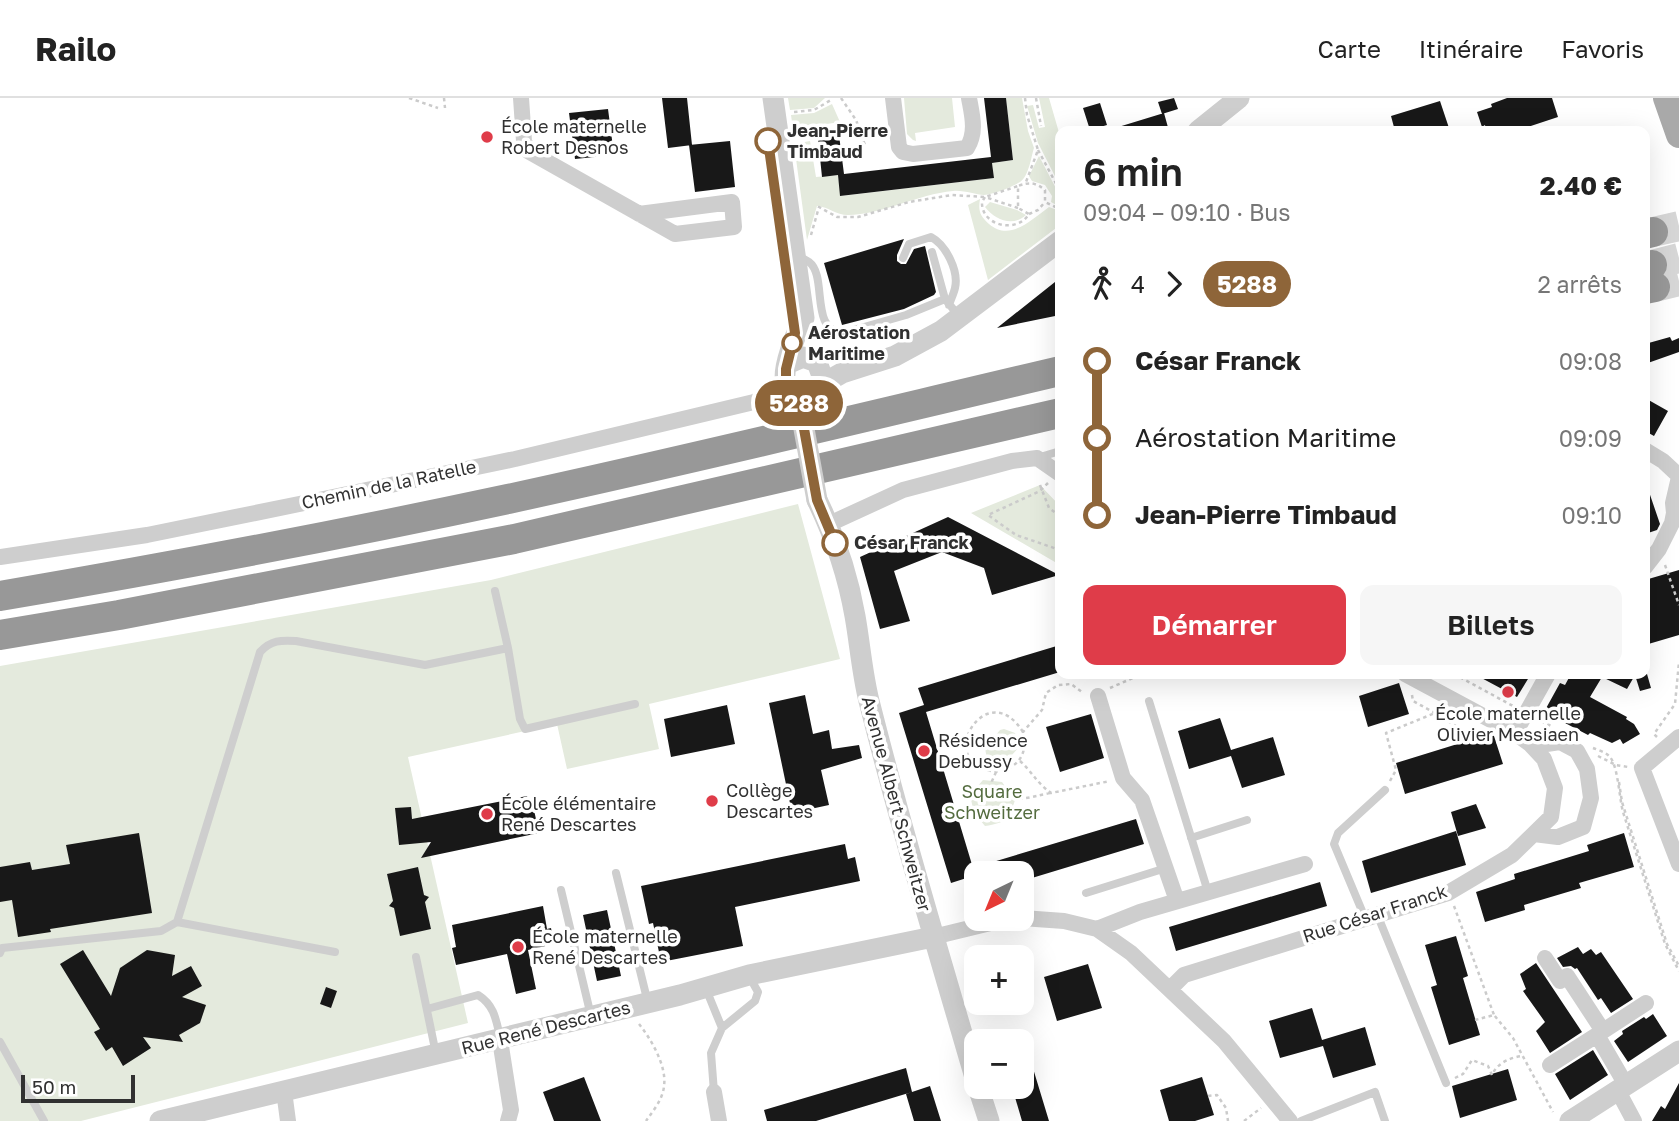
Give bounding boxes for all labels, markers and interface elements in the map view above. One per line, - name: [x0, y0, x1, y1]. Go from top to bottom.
- text: Railo: [35, 29, 116, 68]
- text: Carte: [1318, 34, 1381, 63]
- text: Itinéraire: [1419, 34, 1523, 63]
- text: Favoris: [1561, 34, 1644, 63]
- place label: École maternelle Robert Desnos: [501, 115, 647, 158]
- place label: Jean-Pierre Timbaud: [787, 119, 888, 162]
- marker: Jean-Pierre Timbaud: [755, 128, 781, 154]
- marker: École maternelle Robert Desnos: [479, 129, 495, 145]
- text: 6 min: [1083, 149, 1183, 194]
- text: 2.40 €: [1540, 170, 1622, 201]
- text: 09:04 – 09:10 · Bus: [1083, 198, 1290, 226]
- icon: walk: [1083, 265, 1121, 303]
- icon: forward: [1155, 265, 1193, 303]
- text: 5288: [1217, 269, 1277, 298]
- text: 4: [1131, 270, 1145, 298]
- text: 2 arrêts: [1537, 270, 1622, 298]
- place label: Aérostation Maritime: [808, 321, 910, 364]
- marker: Aérostation Maritime: [782, 333, 802, 353]
- text: César Franck: [1135, 345, 1301, 376]
- text: 09:08: [1559, 347, 1622, 375]
- line badge: 5288: [750, 380, 848, 426]
- text: 5288: [769, 388, 829, 417]
- text: Aérostation Maritime: [1135, 422, 1396, 453]
- text: 09:09: [1559, 424, 1622, 452]
- street label: Chemin de la Ratelle: [299, 455, 478, 513]
- text: Jean-Pierre Timbaud: [1135, 499, 1397, 530]
- text: 09:10: [1562, 501, 1622, 529]
- marker: César Franck: [822, 530, 848, 556]
- place label: César Franck: [854, 531, 970, 553]
- button: Démarrer: [1083, 585, 1346, 665]
- button: Billets: [1360, 585, 1622, 665]
- marker: École maternelle Olivier Messiaen: [1500, 684, 1516, 700]
- street label: Avenue Albert Schweitzer: [858, 694, 936, 914]
- place label: École maternelle Olivier Messiaen: [1435, 702, 1581, 745]
- place label: Résidence Debussy: [938, 729, 1028, 772]
- marker: Résidence Debussy: [916, 743, 932, 759]
- place label: Collège Descartes: [726, 779, 813, 822]
- park label: Square Schweitzer: [944, 780, 1040, 823]
- place label: École élémentaire René Descartes: [501, 792, 656, 835]
- marker: Collège Descartes: [704, 793, 720, 809]
- marker: École élémentaire René Descartes: [479, 806, 495, 822]
- north arrow: [964, 861, 1034, 931]
- map controls: [964, 861, 1034, 1099]
- street label: Rue César Franck: [1300, 879, 1450, 947]
- place label: École maternelle René Descartes: [532, 925, 678, 968]
- marker: École maternelle René Descartes: [510, 939, 526, 955]
- button: +: [964, 945, 1034, 1015]
- street label: Rue René Descartes: [459, 995, 633, 1059]
- button: −: [964, 1029, 1034, 1099]
- scale bar: [21, 1072, 135, 1104]
- text: 50 m: [32, 1075, 76, 1098]

